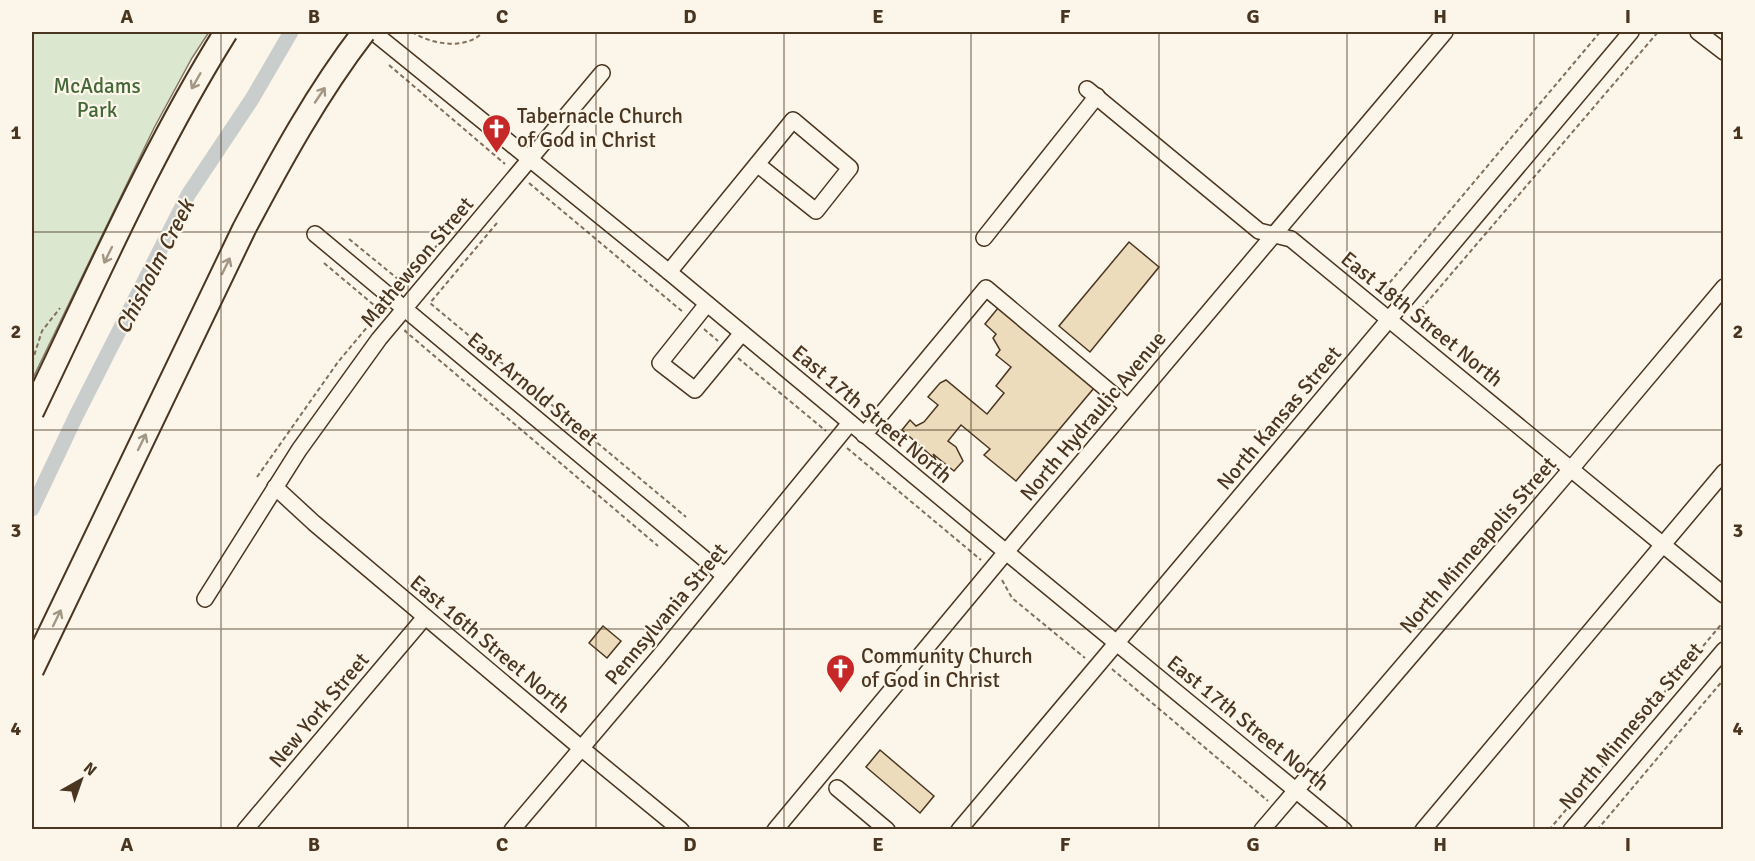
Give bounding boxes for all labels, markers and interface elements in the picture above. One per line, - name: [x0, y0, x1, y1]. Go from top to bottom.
- text: A: [121, 4, 134, 29]
- text: B: [308, 4, 320, 29]
- text: C: [496, 4, 508, 29]
- text: D: [683, 4, 697, 29]
- text: E: [872, 4, 884, 29]
- text: F: [1060, 4, 1071, 29]
- text: G: [1246, 4, 1260, 29]
- text: H: [1433, 4, 1447, 29]
- text: I: [1625, 4, 1631, 29]
- one-way arrow: [190, 72, 202, 89]
- park label: McAdams Park: [53, 73, 141, 123]
- one-way arrow: [314, 88, 326, 104]
- place label: Tabernacle Church of God in Christ: [517, 103, 683, 153]
- church icon: Tabernacle Church of God in Christ: [480, 112, 512, 154]
- text: 1: [11, 120, 22, 145]
- text: 1: [1733, 120, 1744, 145]
- street label: Mathewson Street: [355, 191, 479, 333]
- water label: Chisholm Creek: [109, 193, 201, 338]
- one-way arrow: [101, 246, 113, 264]
- street label: East 18th Street North: [1336, 246, 1508, 392]
- one-way arrow: [221, 258, 233, 276]
- text: 2: [11, 319, 21, 344]
- text: 2: [1733, 319, 1743, 344]
- street label: North Hydraulic Avenue: [1014, 326, 1172, 506]
- street label: East Arnold Street: [462, 327, 604, 451]
- street label: East 17th Street North: [787, 339, 957, 489]
- street label: North Kansas Street: [1211, 341, 1347, 495]
- one-way arrow: [136, 433, 148, 451]
- street label: North Minneapolis Street: [1394, 451, 1562, 639]
- text: 3: [11, 518, 21, 543]
- text: 3: [1733, 518, 1743, 543]
- street label: Pennsylvania Street: [599, 538, 733, 690]
- street label: East 16th Street North: [405, 569, 575, 719]
- one-way arrow: [51, 609, 63, 627]
- street label: North Minnesota Street: [1554, 637, 1708, 815]
- place label: Community Church of God in Christ: [861, 643, 1033, 693]
- street label: New York Street: [263, 647, 375, 773]
- street label: East 17th Street North: [1162, 650, 1334, 796]
- church icon: Community Church of God in Christ: [824, 652, 856, 694]
- text: 4: [11, 716, 22, 741]
- text: 4: [1733, 716, 1744, 741]
- north arrow: [51, 750, 111, 810]
- text: N: [79, 758, 101, 781]
- text: A: [121, 832, 134, 857]
- text: B: [308, 832, 320, 857]
- text: C: [496, 832, 508, 857]
- text: D: [683, 832, 697, 857]
- text: E: [872, 832, 884, 857]
- text: F: [1060, 832, 1071, 857]
- text: G: [1246, 832, 1260, 857]
- text: H: [1433, 832, 1447, 857]
- text: I: [1625, 832, 1631, 857]

